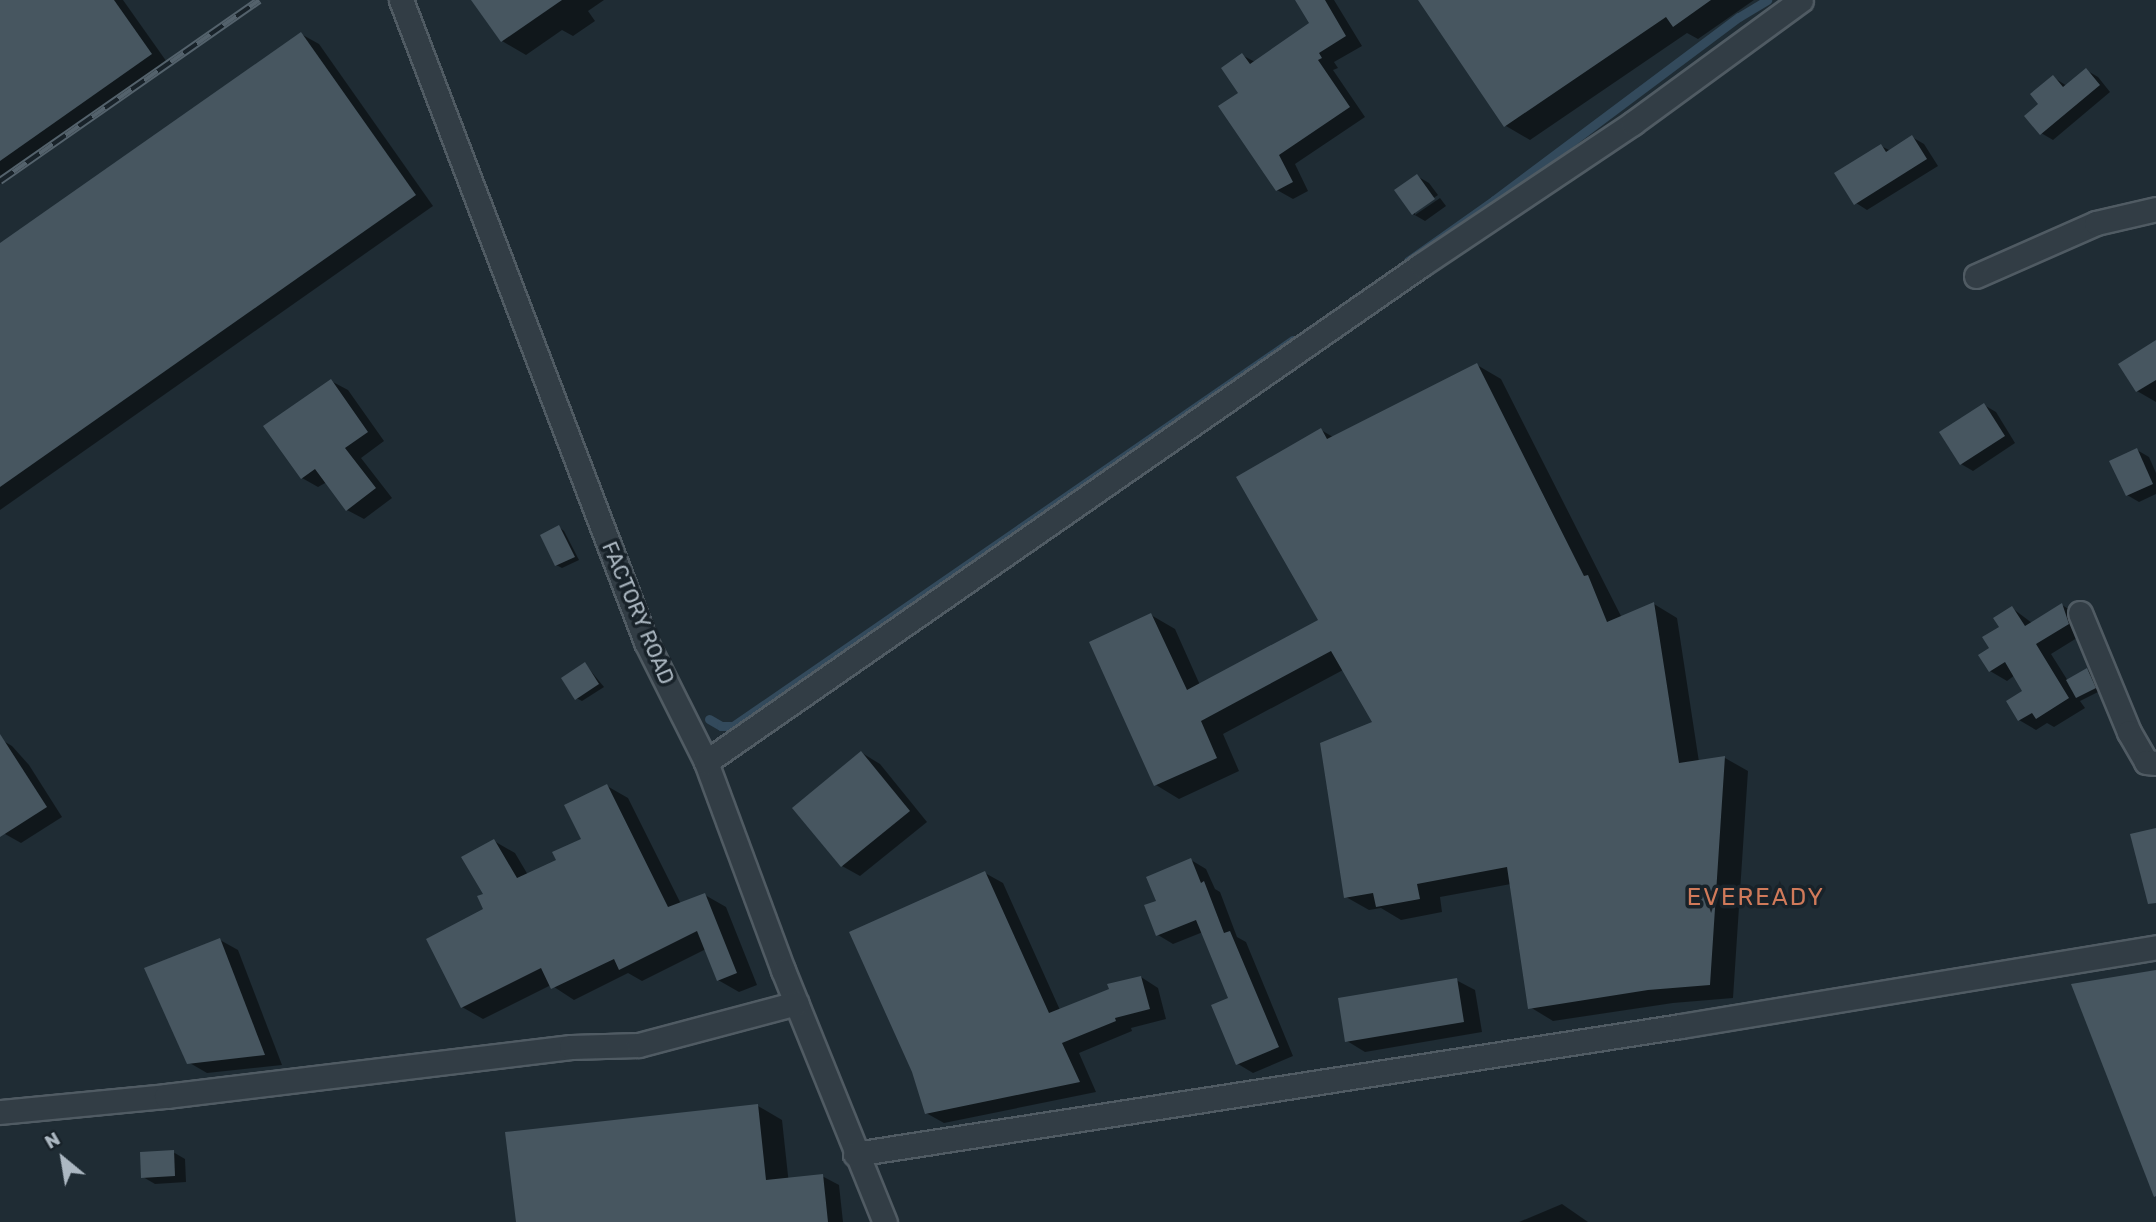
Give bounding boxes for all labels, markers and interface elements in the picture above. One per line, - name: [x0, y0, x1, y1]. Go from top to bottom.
- street label: FACTORY ROAD: [596, 537, 680, 689]
- district label: EVEREADY: [1688, 884, 1824, 912]
- north arrow: [28, 1124, 98, 1194]
- text: N: [41, 1127, 64, 1154]

